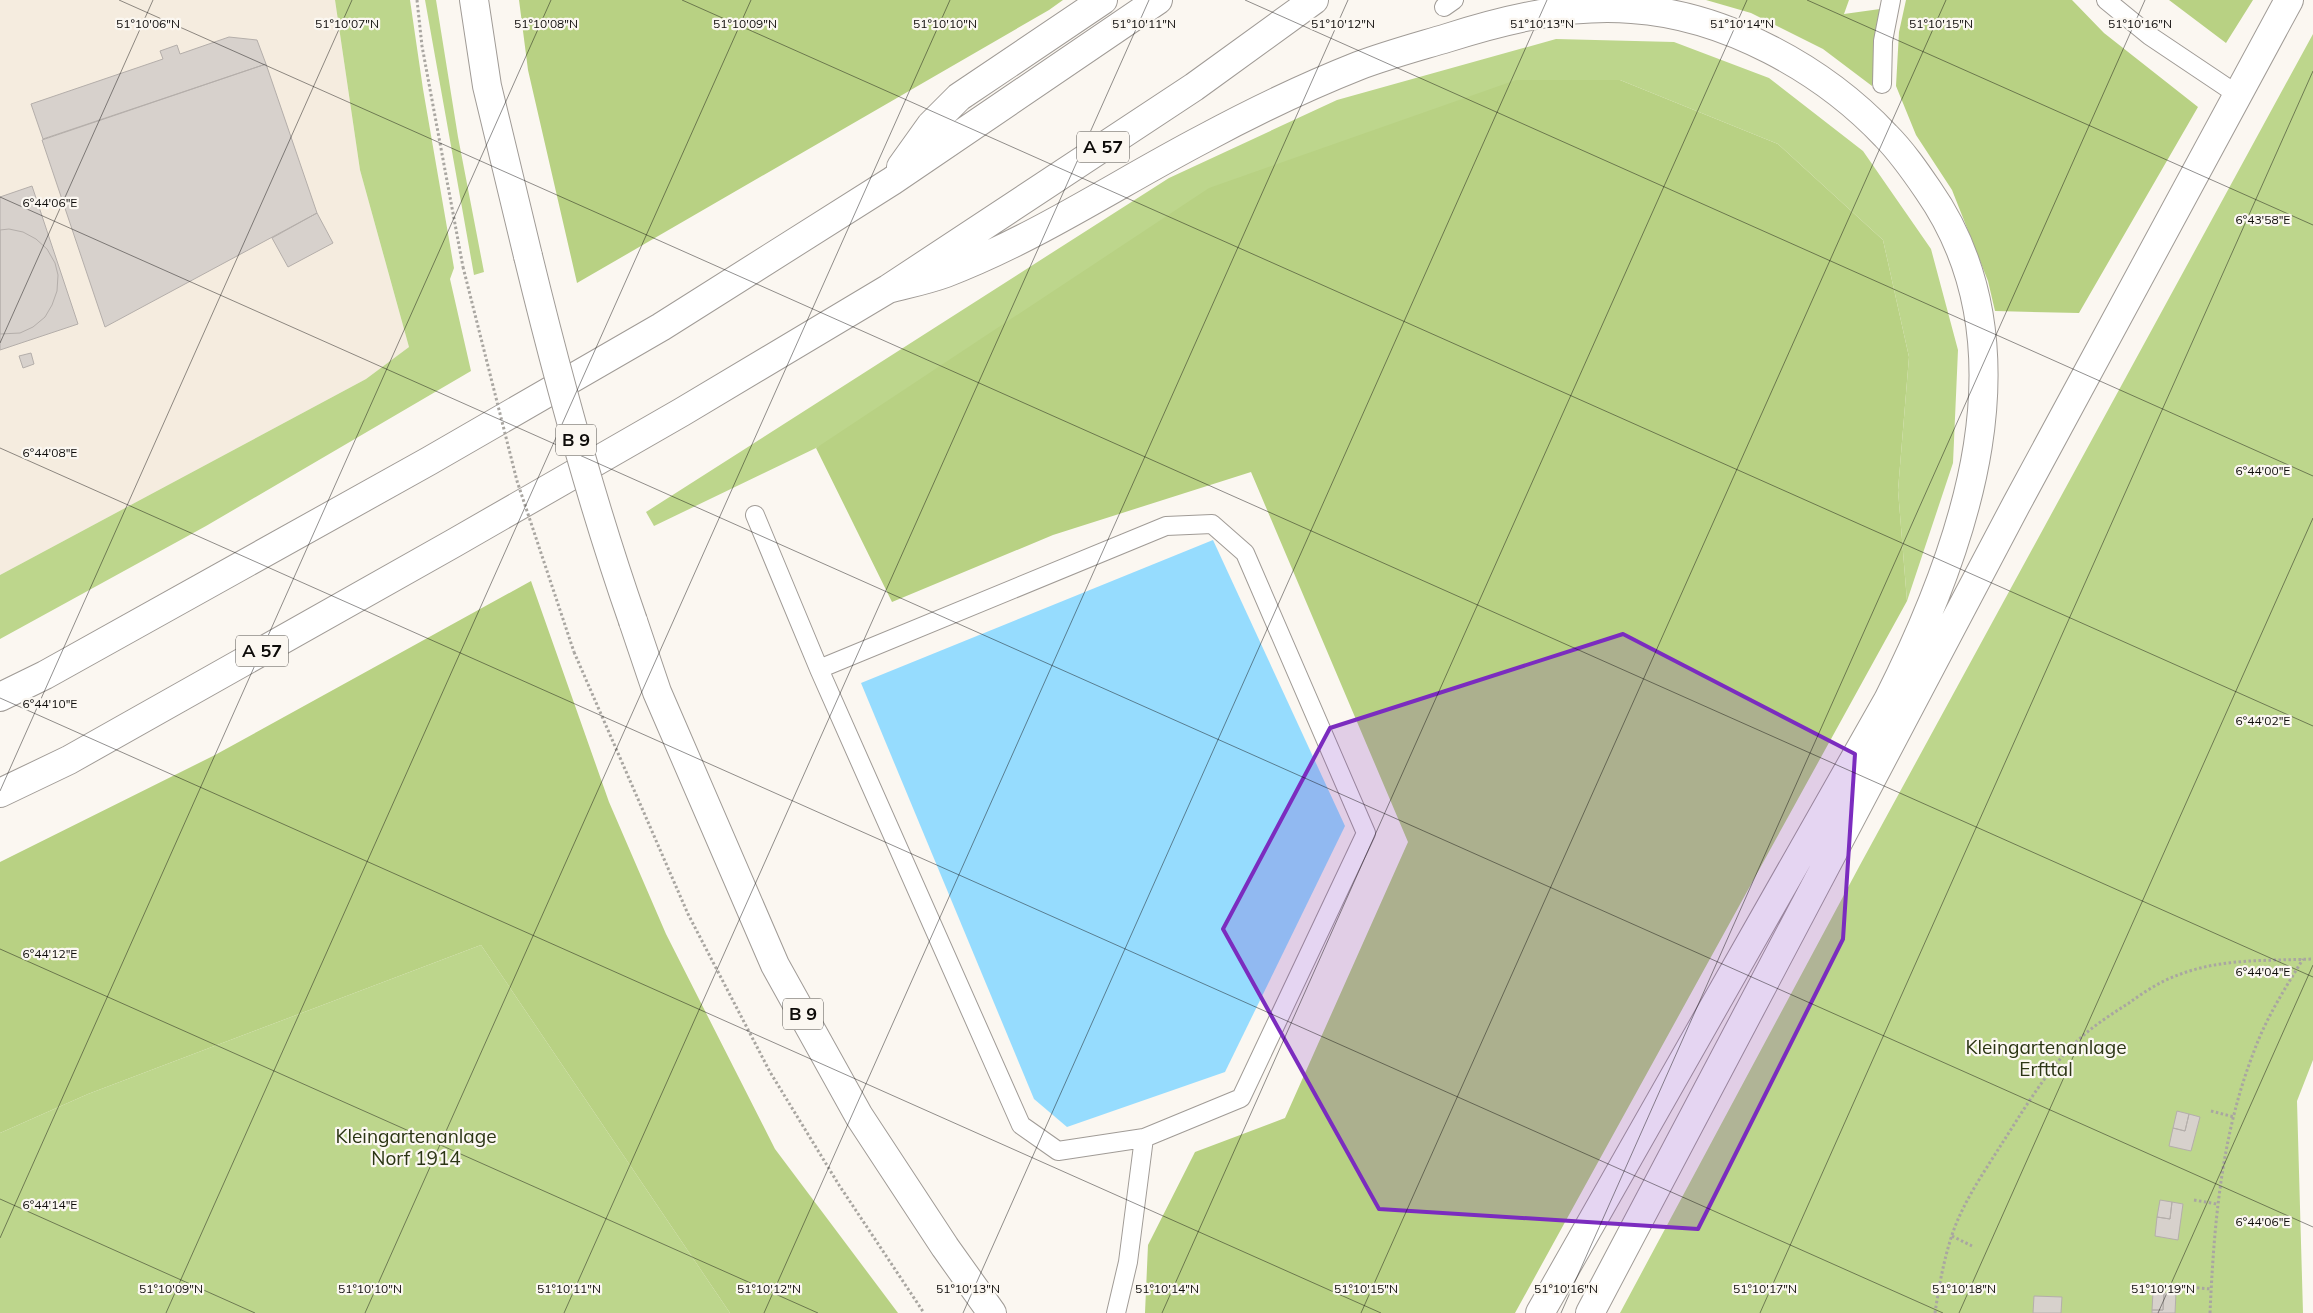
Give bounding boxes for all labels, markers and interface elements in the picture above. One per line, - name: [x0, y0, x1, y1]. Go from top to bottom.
- text: 51°10'06"N: [116, 16, 180, 31]
- text: 51°10'07"N: [315, 16, 379, 31]
- text: 51°10'08"N: [514, 16, 578, 31]
- text: 51°10'09"N: [713, 16, 777, 31]
- text: 51°10'10"N: [913, 16, 977, 31]
- text: 51°10'11"N: [1112, 16, 1176, 31]
- text: 51°10'12"N: [1311, 16, 1375, 31]
- text: 51°10'13"N: [1510, 16, 1574, 31]
- text: 51°10'14"N: [1710, 16, 1774, 31]
- text: 51°10'15"N: [1909, 16, 1973, 31]
- text: 51°10'16"N: [2108, 16, 2172, 31]
- road number: A 57: [1077, 132, 1129, 162]
- text: 6°44'06"E: [23, 195, 77, 210]
- text: 6°43'58"E: [2236, 212, 2290, 227]
- road number: B 9: [556, 424, 596, 456]
- text: 6°44'08"E: [23, 445, 77, 460]
- text: 6°44'00"E: [2236, 463, 2290, 478]
- road number: A 57: [236, 636, 288, 666]
- text: 6°44'10"E: [23, 696, 77, 711]
- text: 6°44'02"E: [2236, 713, 2290, 728]
- text: 6°44'12"E: [23, 946, 77, 961]
- text: 6°44'04"E: [2236, 964, 2290, 979]
- road number: B 9: [783, 999, 823, 1030]
- park label: Kleingartenanlage Erfttal: [1965, 1035, 2127, 1081]
- park label: Kleingartenanlage Norf 1914: [335, 1124, 497, 1170]
- text: 6°44'14"E: [23, 1197, 77, 1212]
- text: 6°44'06"E: [2236, 1214, 2290, 1229]
- text: 51°10'09"N: [139, 1281, 203, 1296]
- text: 51°10'10"N: [338, 1281, 402, 1296]
- text: 51°10'11"N: [537, 1281, 601, 1296]
- text: 51°10'12"N: [737, 1281, 801, 1296]
- text: 51°10'13"N: [936, 1281, 1000, 1296]
- text: 51°10'14"N: [1135, 1281, 1199, 1296]
- text: 51°10'15"N: [1334, 1281, 1398, 1296]
- text: 51°10'16"N: [1534, 1281, 1598, 1296]
- text: 51°10'17"N: [1733, 1281, 1797, 1296]
- text: 51°10'18"N: [1932, 1281, 1996, 1296]
- text: 51°10'19"N: [2131, 1281, 2195, 1296]

